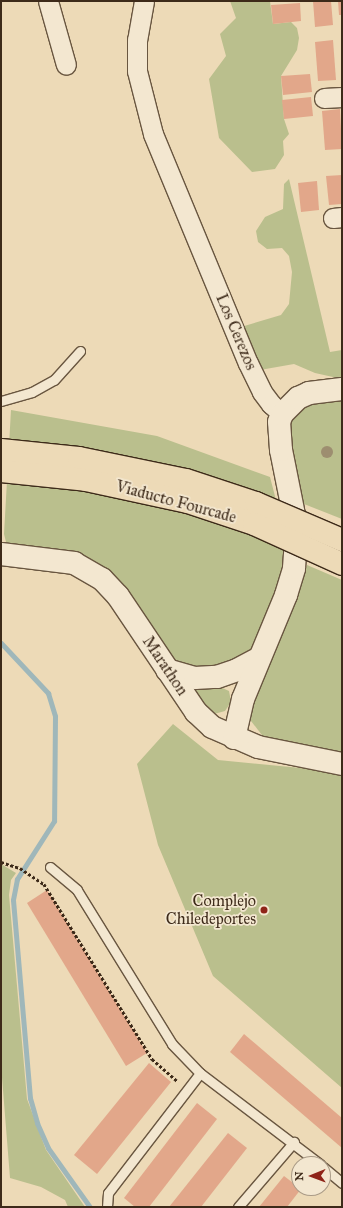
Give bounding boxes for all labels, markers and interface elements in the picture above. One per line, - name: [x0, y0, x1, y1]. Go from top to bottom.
- street label: Los Cerezos: [211, 291, 261, 373]
- street label: Viaducto Fourcade: [114, 477, 238, 527]
- street label: Marathon: [138, 633, 192, 699]
- place label: Complejo Chiledeportes: [166, 891, 256, 929]
- marker: Complejo Chiledeportes: [259, 905, 269, 915]
- north arrow: [291, 1156, 331, 1196]
- text: N: [293, 1171, 306, 1181]

